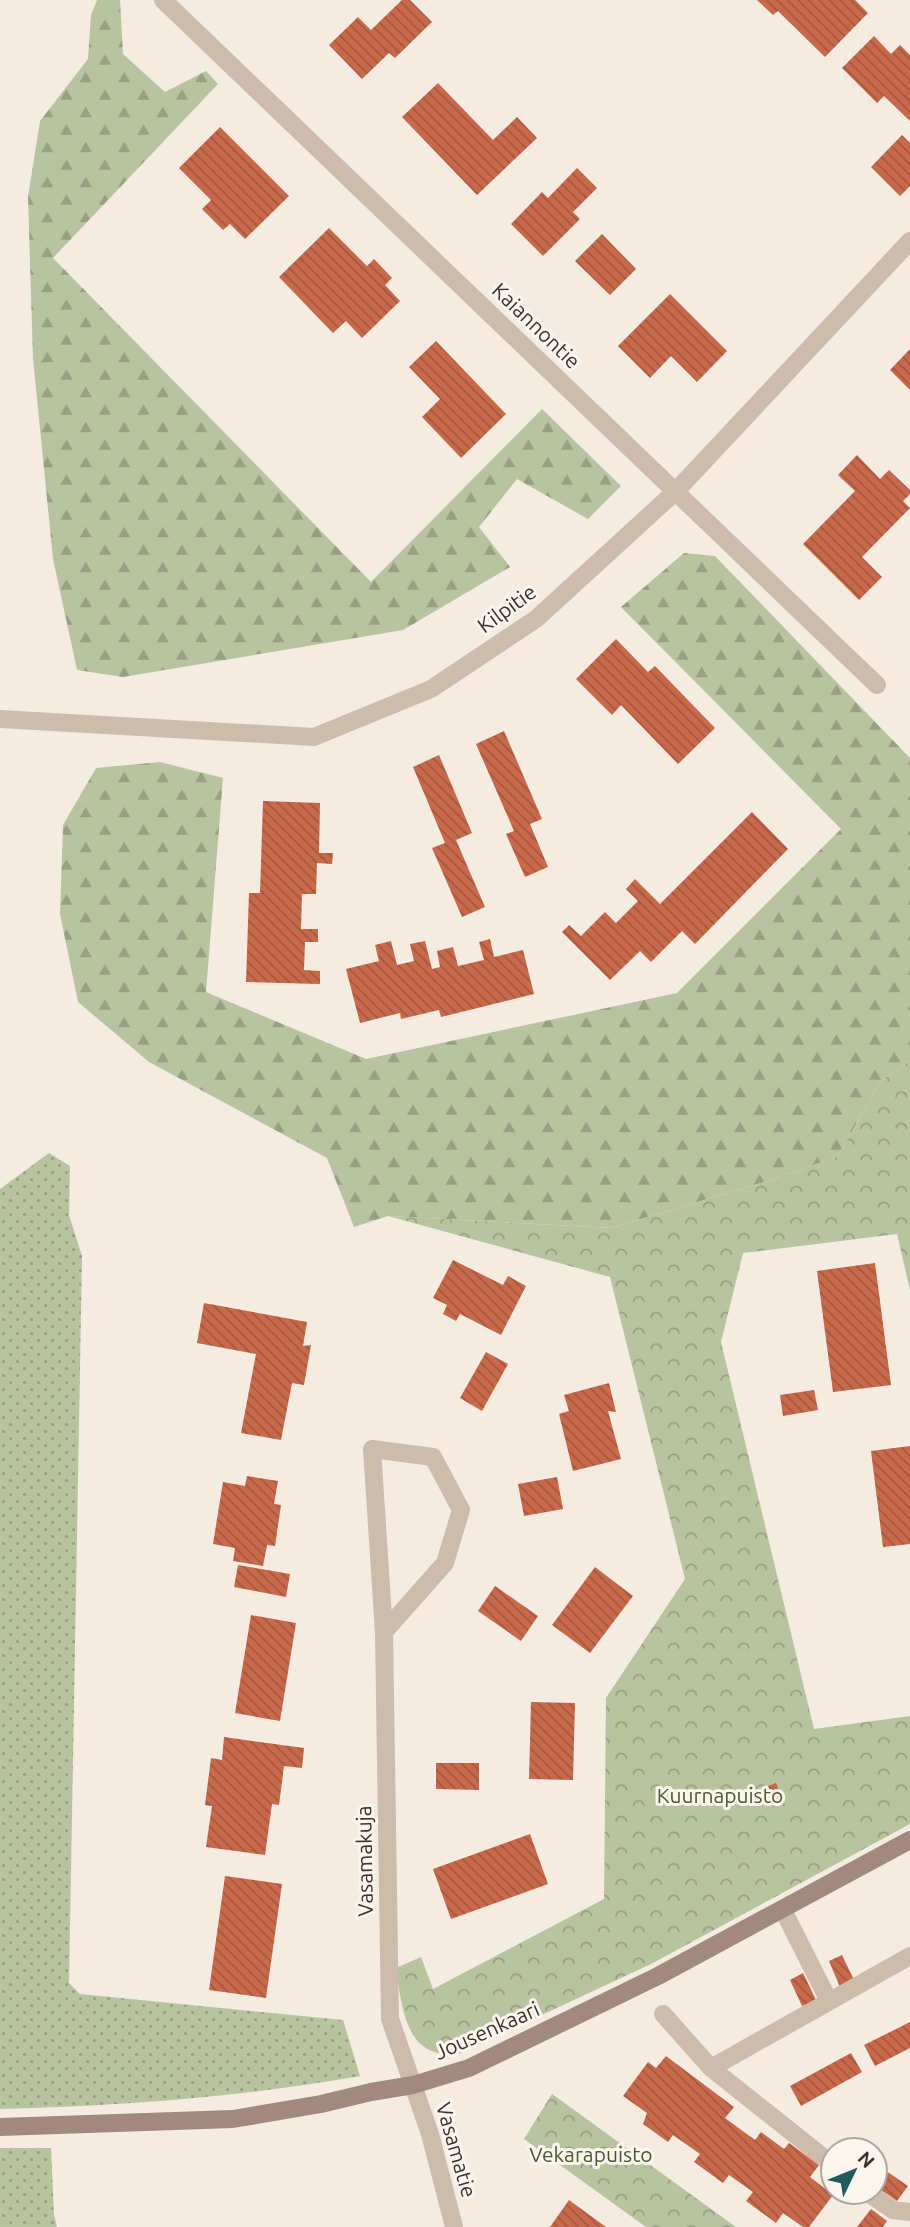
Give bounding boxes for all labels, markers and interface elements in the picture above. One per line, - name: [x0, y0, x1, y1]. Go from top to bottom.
- street label: Kaiannontie: [488, 278, 586, 373]
- street label: Kilpitie: [473, 579, 540, 637]
- park label: Kuurnapuisto: [657, 1783, 783, 1807]
- street label: Vasamakuja: [351, 1805, 377, 1917]
- street label: Jousenkaari: [430, 1996, 543, 2064]
- street label: Vasamatie: [432, 2100, 482, 2200]
- north arrow: [819, 2136, 889, 2206]
- park label: Vekarapuisto: [529, 2142, 653, 2166]
- text: N: [854, 2147, 879, 2172]

